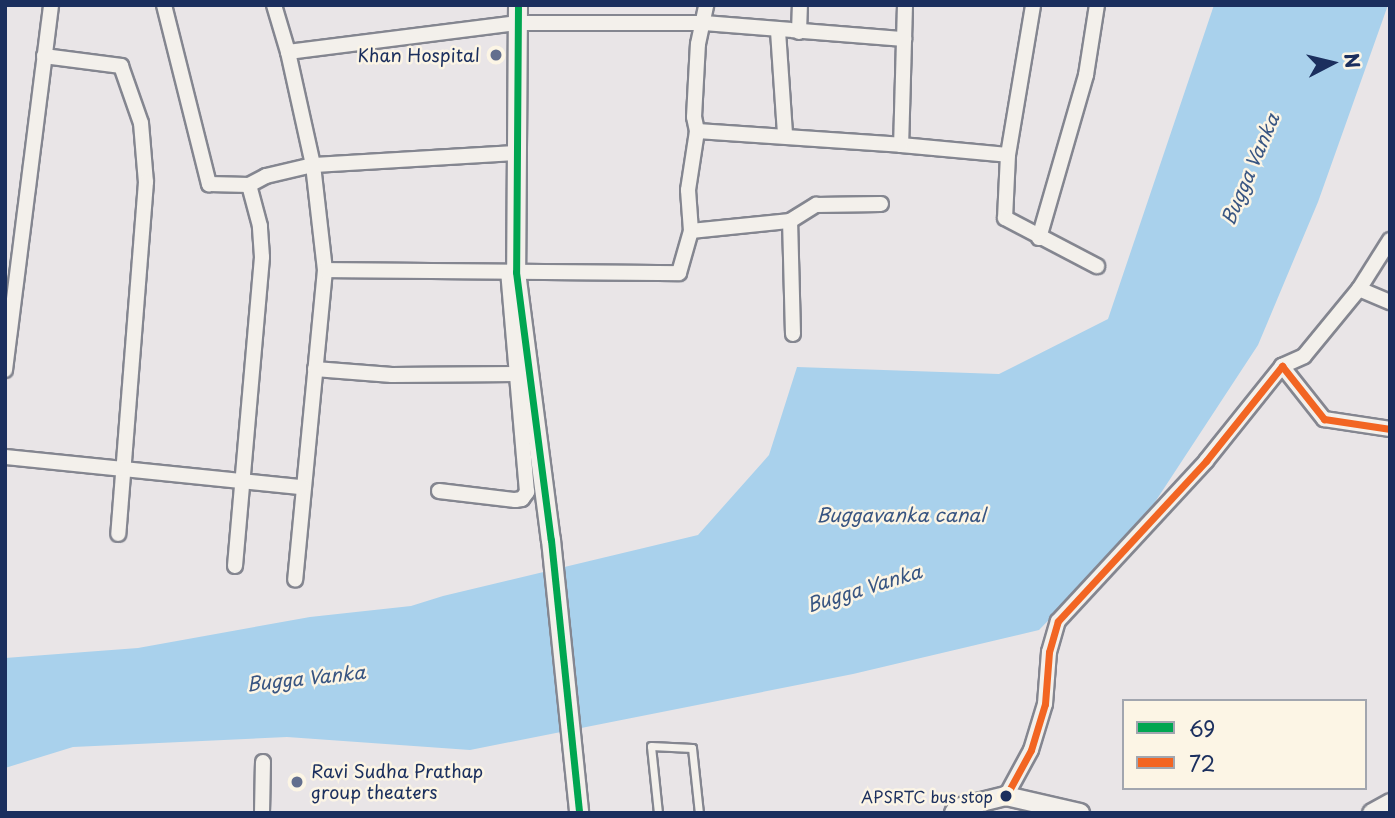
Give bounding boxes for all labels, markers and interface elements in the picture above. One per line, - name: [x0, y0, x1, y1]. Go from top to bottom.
- north arrow: [1297, 28, 1367, 98]
- place label: Khan Hospital: [358, 44, 480, 66]
- marker: Khan Hospital: [486, 45, 506, 65]
- text: N: [1338, 51, 1368, 70]
- water label: Bugga Vanka: [1216, 109, 1284, 229]
- water label: Buggavanka canal: [817, 504, 985, 526]
- water label: Bugga Vanka: [803, 559, 925, 617]
- water label: Bugga Vanka: [245, 660, 367, 696]
- legend: [1122, 699, 1367, 790]
- text: 69: [1189, 712, 1215, 744]
- text: 72: [1189, 747, 1215, 779]
- place label: Ravi Sudha Prathap group theaters: [311, 761, 483, 804]
- marker: Ravi Sudha Prathap group theaters: [289, 774, 305, 790]
- place label: APSRTC bus stop: [860, 786, 993, 806]
- marker: APSRTC bus stop: [999, 789, 1013, 803]

